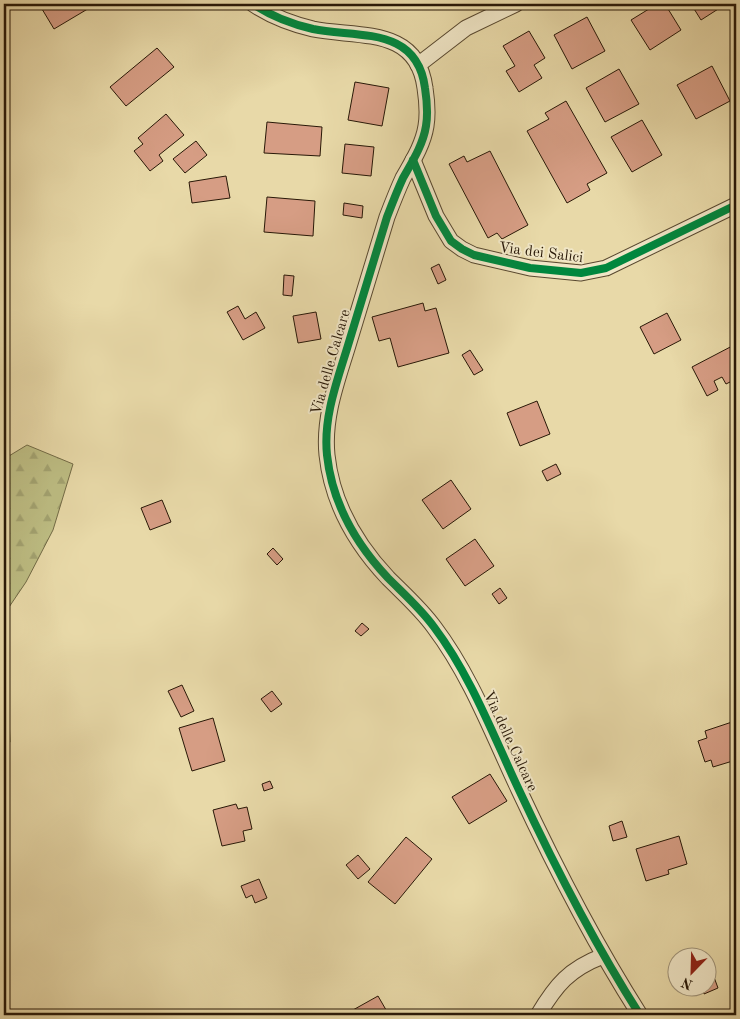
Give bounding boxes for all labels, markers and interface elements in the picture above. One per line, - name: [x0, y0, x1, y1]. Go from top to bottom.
- street label: Via dei Salici: [498, 241, 584, 266]
- street label: Via delle Calcare: [309, 308, 354, 417]
- street label: Via delle Calcare: [480, 689, 540, 794]
- north arrow: [668, 946, 718, 996]
- text: N: [679, 974, 695, 992]

